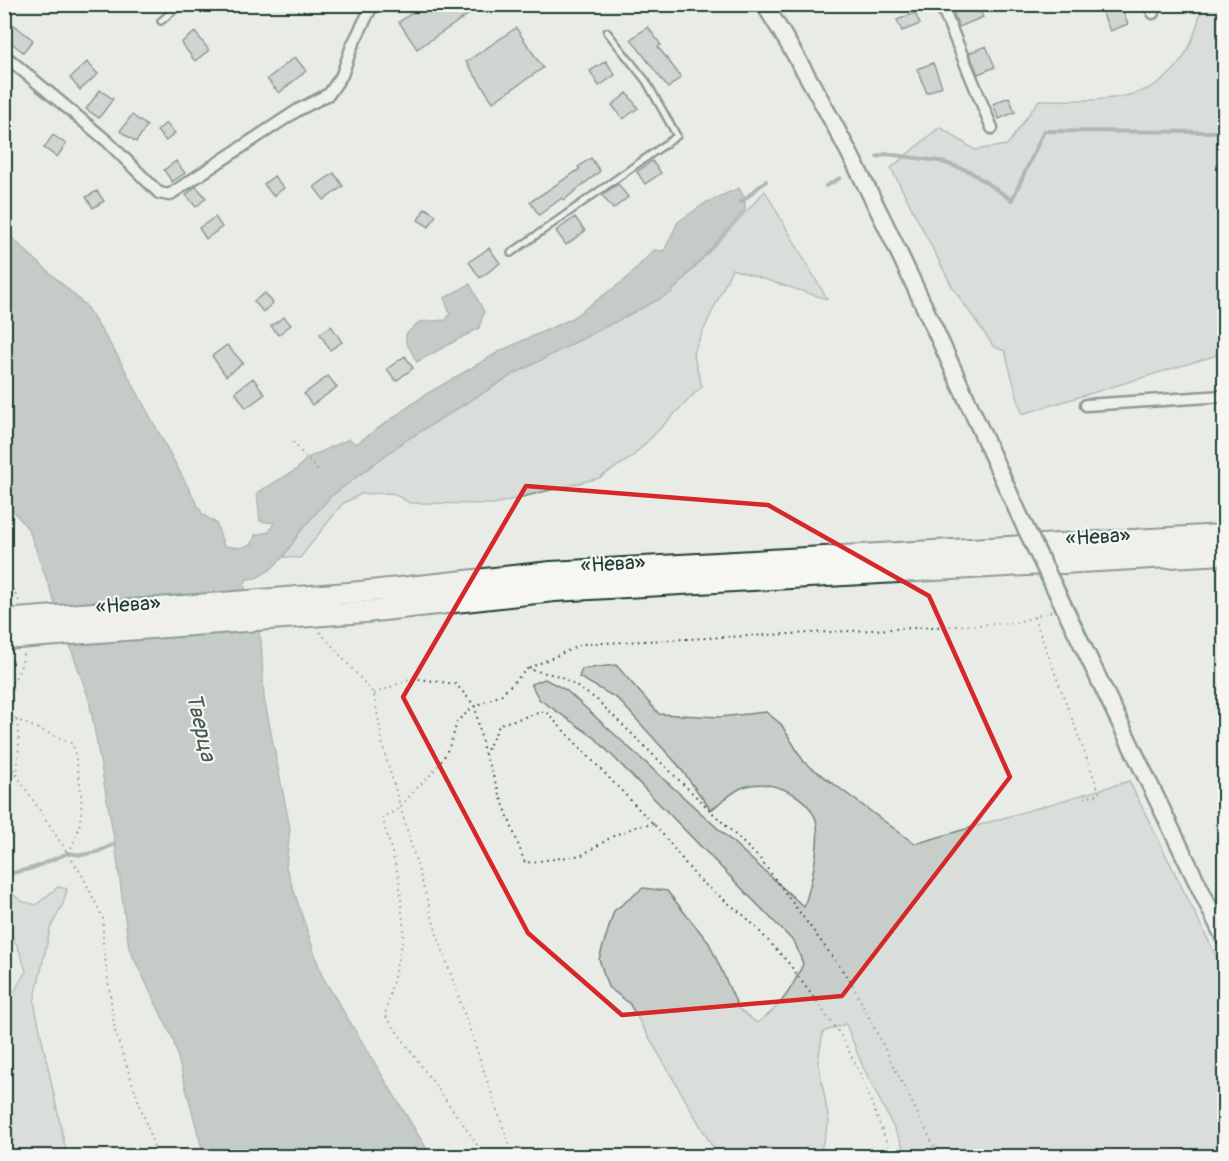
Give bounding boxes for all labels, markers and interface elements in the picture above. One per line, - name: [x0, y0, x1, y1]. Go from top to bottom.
- street label: «Нева»: [1065, 522, 1131, 552]
- street label: «Нева»: [580, 549, 646, 579]
- street label: «Нева»: [95, 589, 162, 621]
- water label: Тверца: [180, 691, 223, 765]

